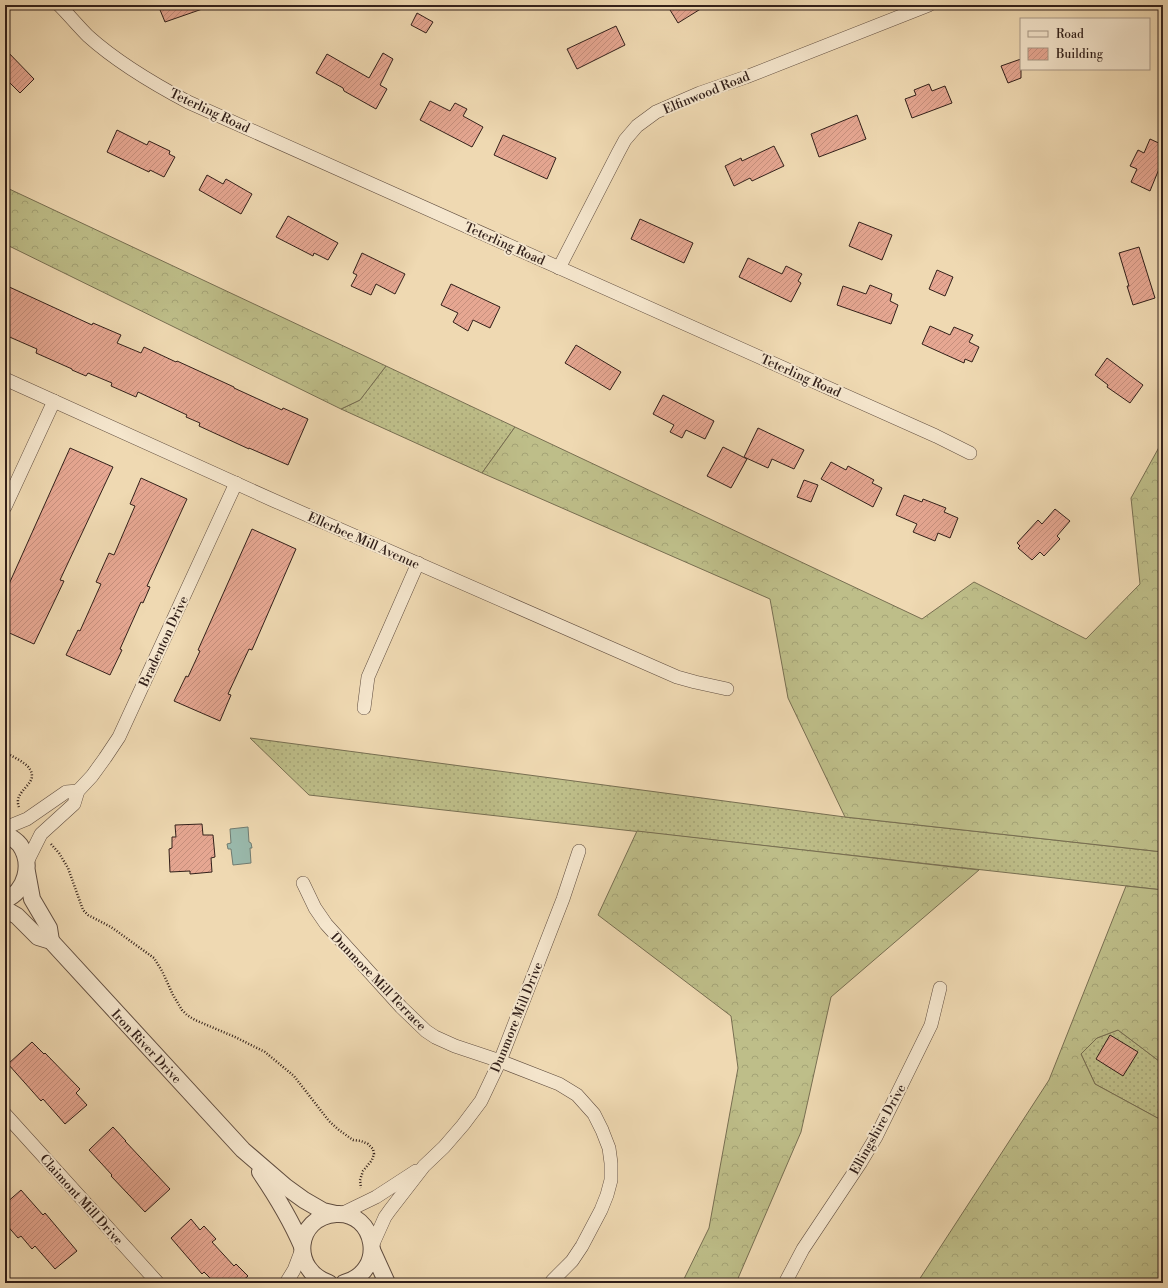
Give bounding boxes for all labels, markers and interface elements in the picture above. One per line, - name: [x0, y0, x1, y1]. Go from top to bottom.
- legend: [1020, 18, 1150, 70]
- text: Road: [1056, 27, 1084, 42]
- text: Building: [1055, 47, 1104, 62]
- street label: Elfinwood Road: [661, 68, 753, 118]
- street label: Teterling Road: [167, 85, 253, 137]
- street label: Teterling Road: [462, 219, 548, 269]
- street label: Teterling Road: [758, 351, 844, 401]
- street label: Ellerbee Mill Avenue: [305, 509, 423, 573]
- street label: Bradenton Drive: [135, 593, 192, 690]
- street label: Dunmore Mill Terrace: [327, 929, 430, 1035]
- street label: Dunmore Mill Drive: [487, 959, 547, 1075]
- street label: Iron River Drive: [108, 1006, 185, 1087]
- street label: Ellingshire Drive: [846, 1081, 910, 1178]
- street label: Claimont Mill Drive: [36, 1151, 127, 1249]

